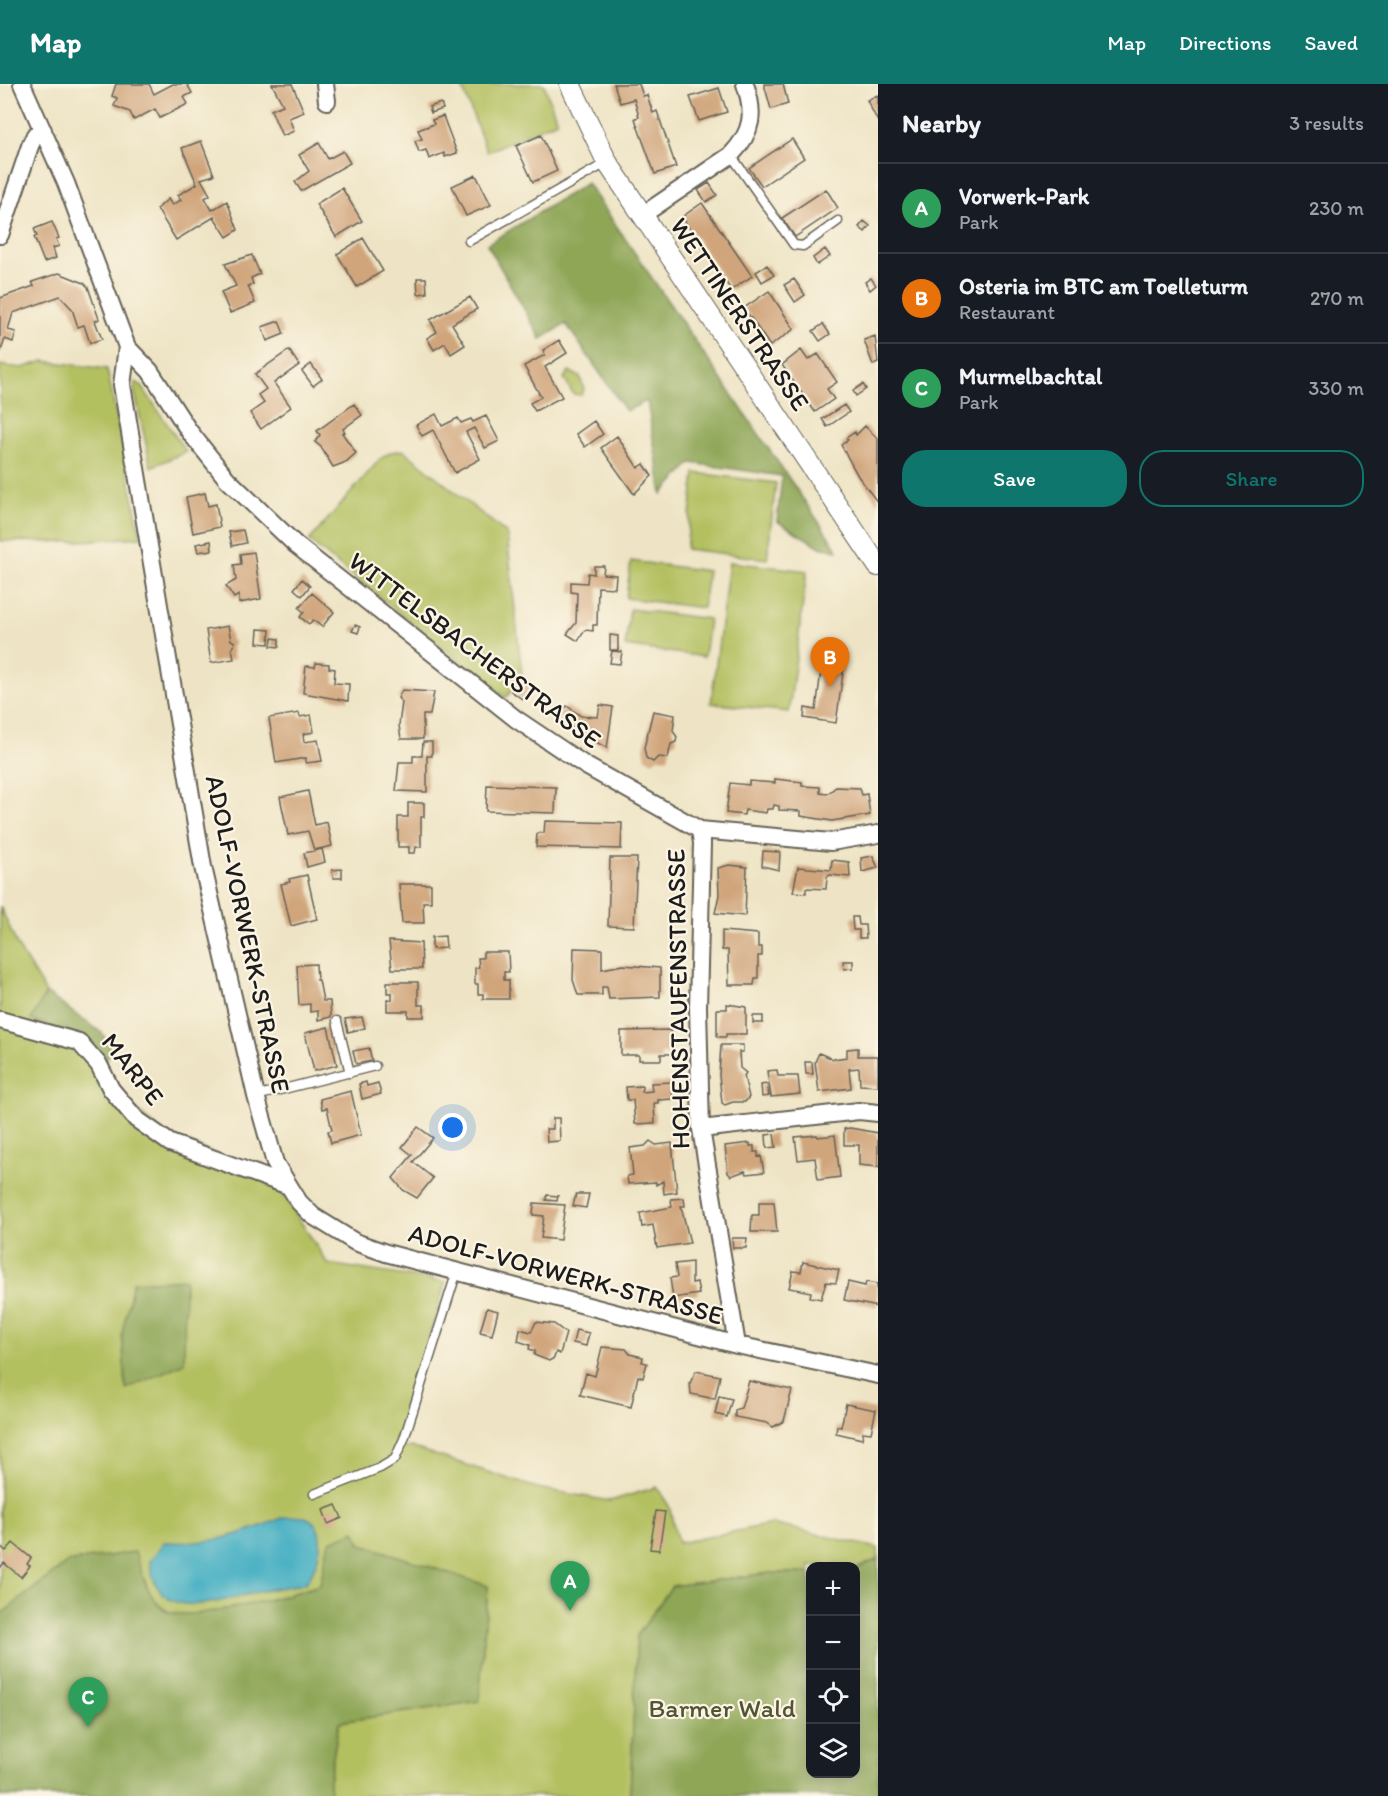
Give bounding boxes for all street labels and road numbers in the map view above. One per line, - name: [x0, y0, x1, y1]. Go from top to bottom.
- street label: WETTINERSTRASSE: [663, 211, 817, 417]
- street label: WITTELSBACHERSTRASSE: [343, 545, 607, 755]
- street label: ADOLF-VORWERK-STRASSE: [199, 772, 297, 1096]
- street label: HOHENSTAUFENSTRASSE: [659, 849, 697, 1149]
- street label: MARPE: [95, 1026, 171, 1112]
- street label: ADOLF-VORWERK-STRASSE: [405, 1217, 727, 1331]

